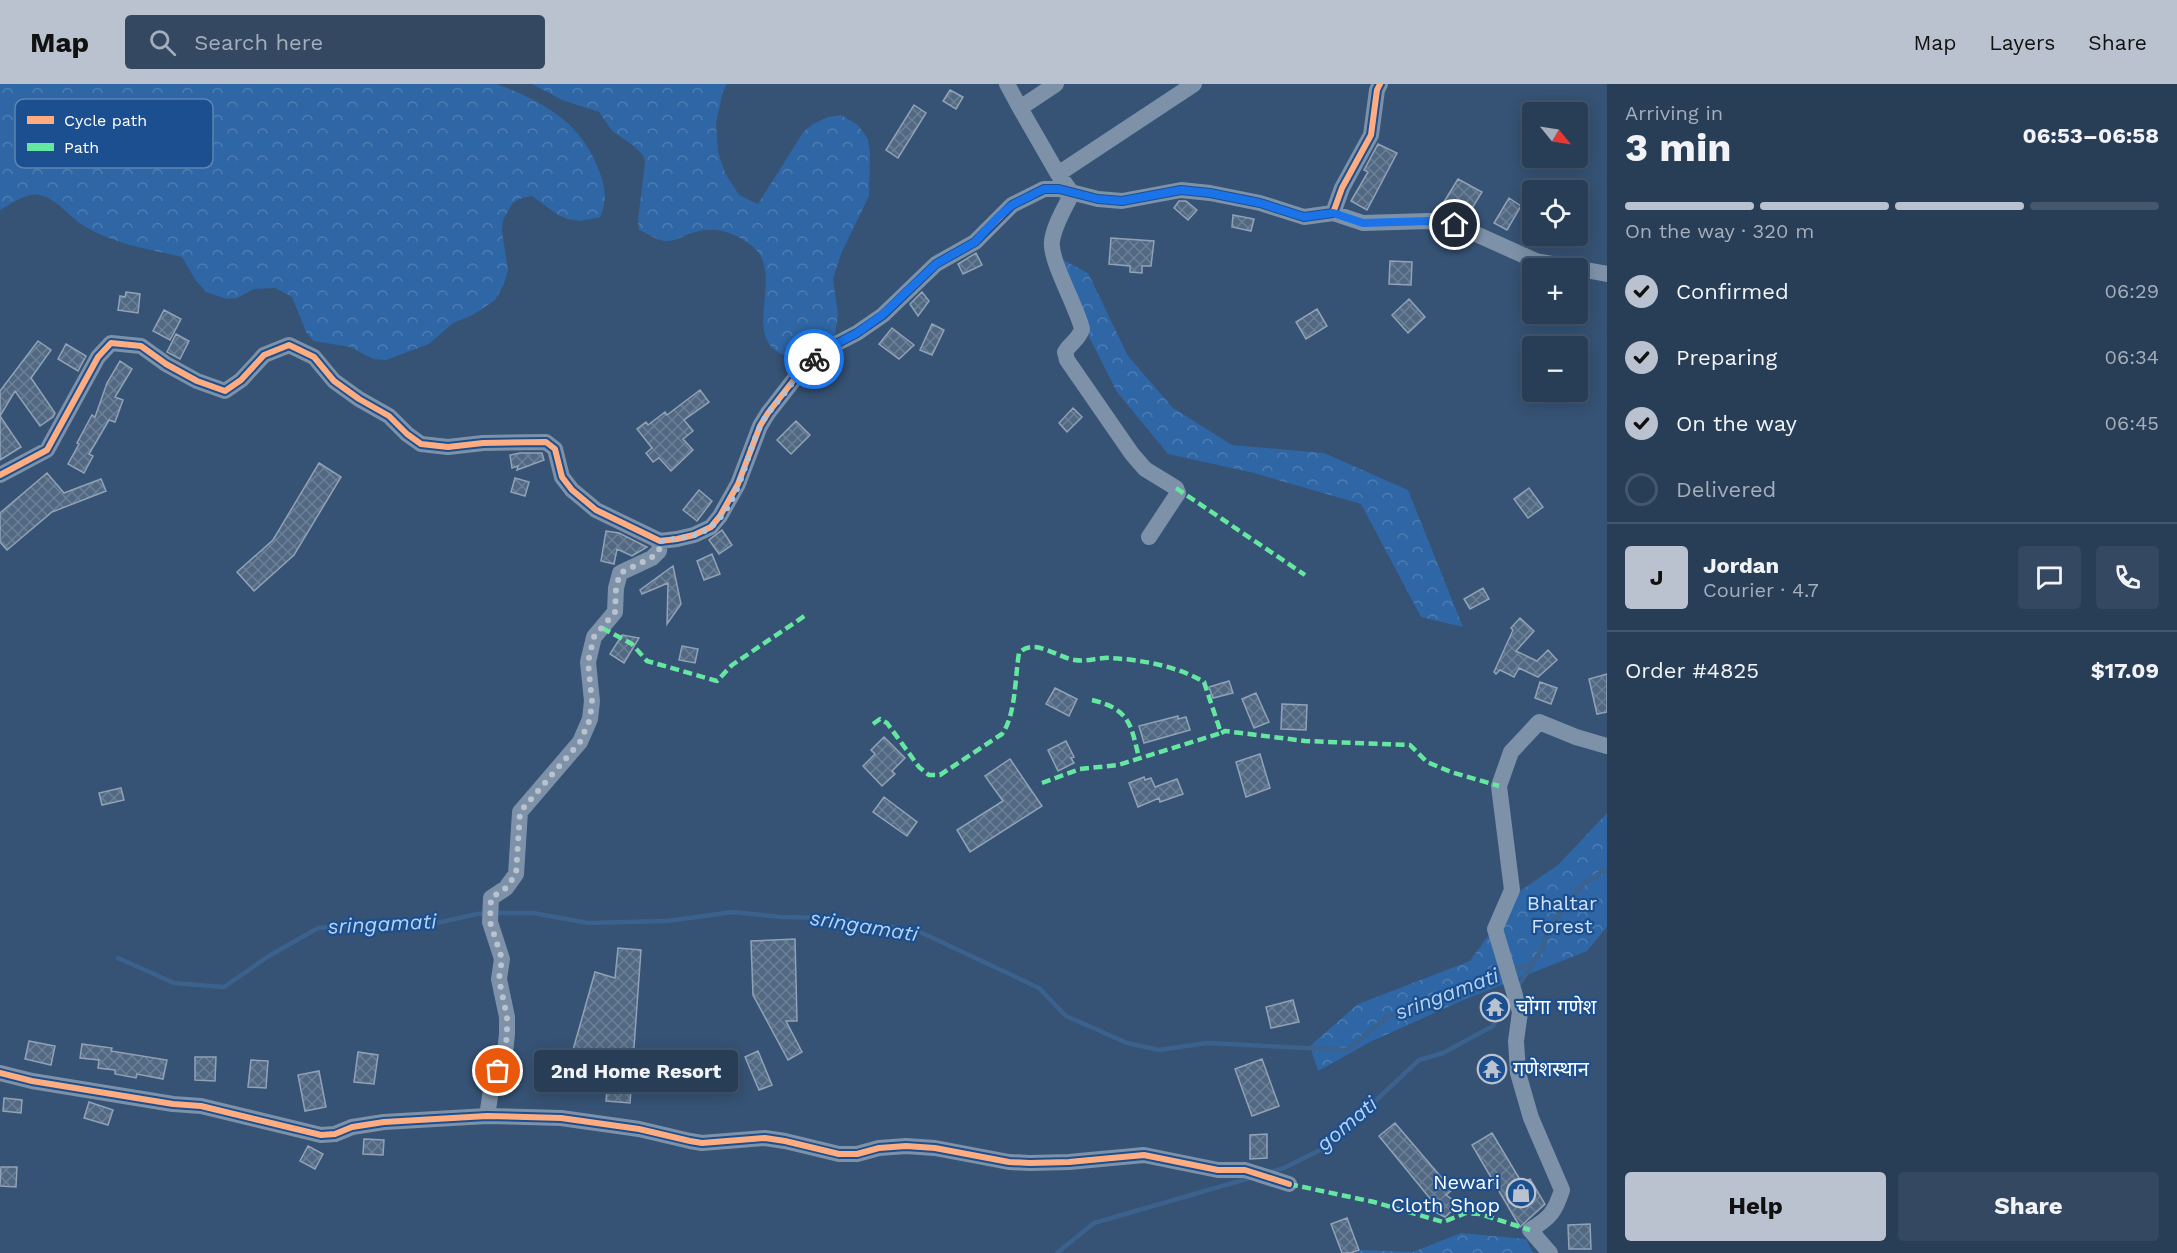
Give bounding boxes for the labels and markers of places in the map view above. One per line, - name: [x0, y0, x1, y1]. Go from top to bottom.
- pin: [1429, 199, 1480, 250]
- temple icon: चोंगा गणेश: [1479, 991, 1511, 1023]
- place label: चोंगा गणेश: [1516, 995, 1597, 1019]
- pin: [472, 1045, 523, 1096]
- callout: 2nd Home Resort: [534, 1050, 738, 1092]
- temple icon: गणेशस्थान: [1476, 1053, 1508, 1085]
- place label: गणेशस्थान: [1513, 1057, 1590, 1081]
- place label: Newari Cloth Shop: [1391, 1170, 1500, 1217]
- shop icon: Newari Cloth Shop: [1505, 1177, 1537, 1209]

